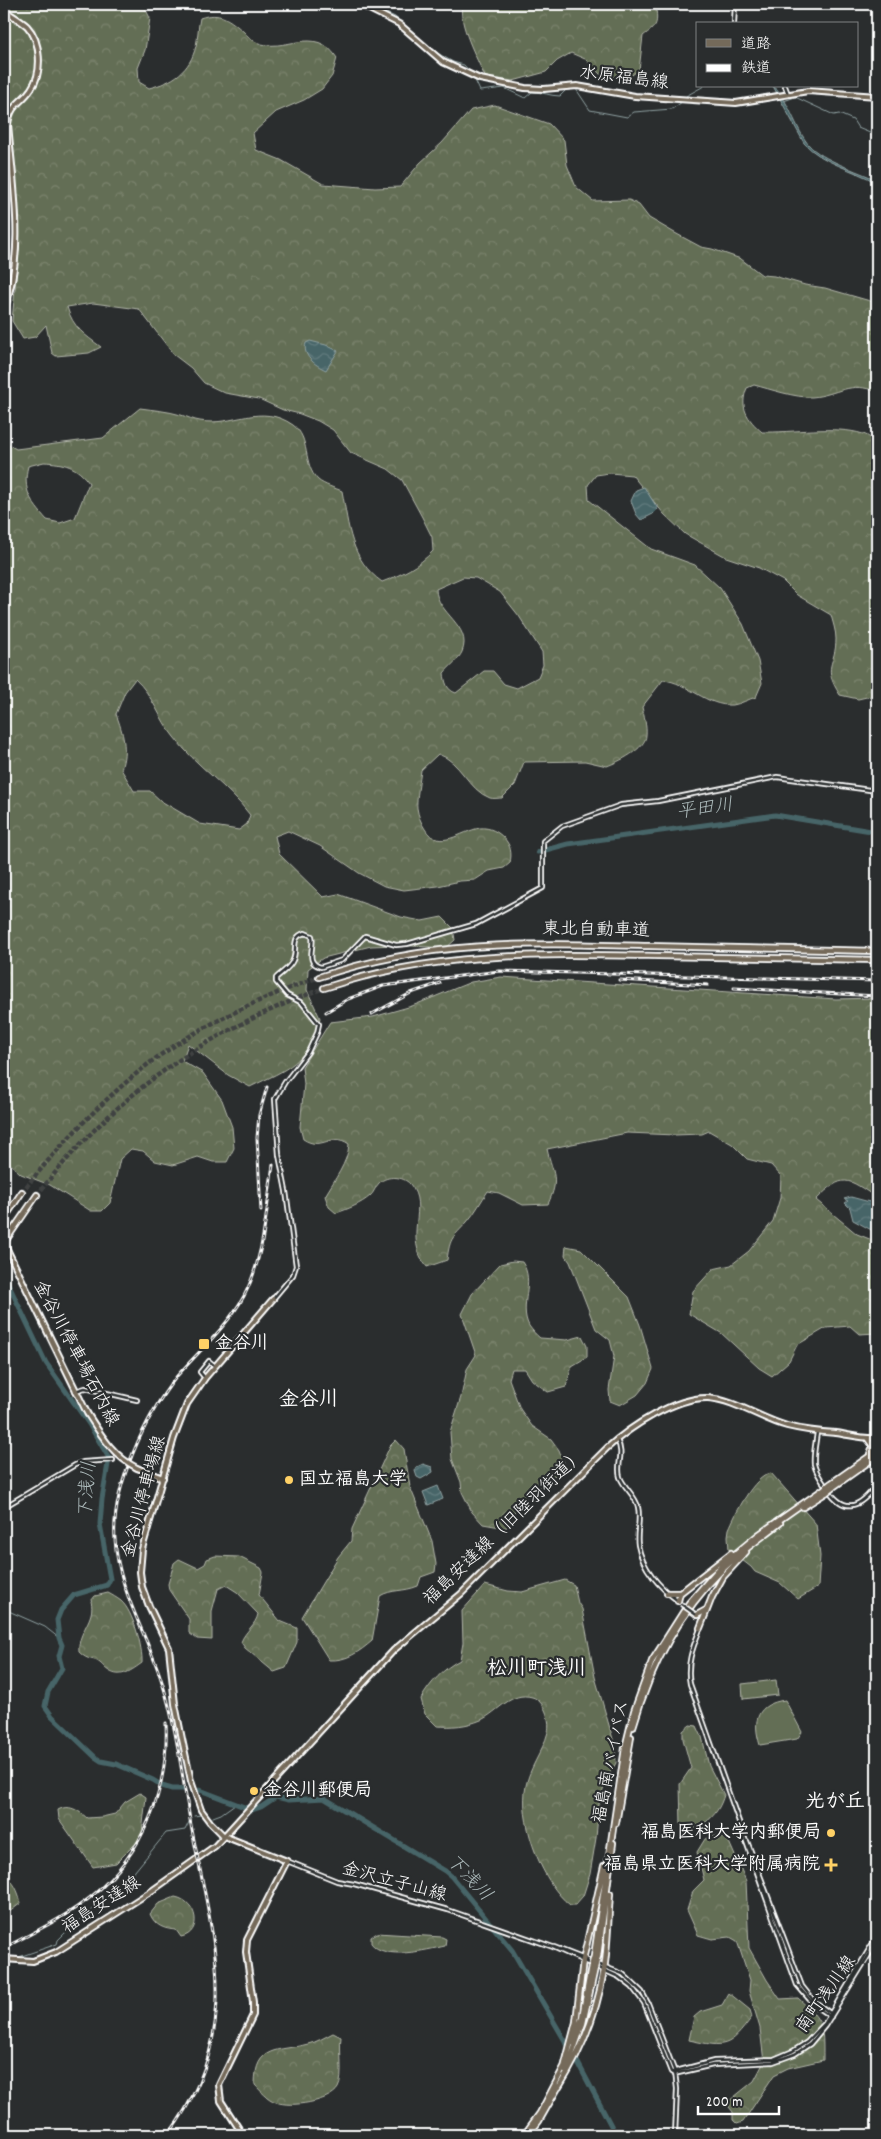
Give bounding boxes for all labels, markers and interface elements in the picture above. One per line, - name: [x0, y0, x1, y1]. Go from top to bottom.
- legend: [696, 22, 858, 88]
- text: 道路: [741, 34, 771, 56]
- text: 鉄道: [741, 58, 771, 80]
- street label: 水原福島線: [578, 61, 670, 97]
- water label: 平田川: [675, 793, 735, 827]
- street label: 東北自動車道: [542, 918, 650, 944]
- street label: 金谷川停車場石内線: [26, 1277, 124, 1431]
- place label: 金谷川: [215, 1332, 269, 1357]
- marker: 金谷川: [197, 1337, 211, 1351]
- district label: 金谷川: [279, 1387, 339, 1415]
- street label: 金谷川停車場線: [117, 1433, 173, 1561]
- street label: 福島安達線（旧陸羽街道）: [419, 1444, 591, 1612]
- water label: 下浅川: [74, 1461, 104, 1519]
- place label: 国立福島大学: [299, 1468, 407, 1493]
- marker: 国立福島大学: [283, 1474, 295, 1486]
- district label: 松川町浅川: [487, 1656, 587, 1684]
- street label: 福島南バイパス: [588, 1698, 636, 1826]
- place label: 金谷川郵便局: [264, 1779, 372, 1804]
- marker: 金谷川郵便局: [248, 1785, 260, 1797]
- district label: 光が丘: [805, 1789, 865, 1817]
- place label: 福島医科大学内郵便局: [641, 1821, 821, 1846]
- marker: 福島医科大学内郵便局: [825, 1827, 837, 1839]
- water label: 下浅川: [438, 1849, 498, 1909]
- place label: 福島県立医科大学附属病院: [604, 1853, 820, 1878]
- street label: 金沢立子山線: [339, 1857, 449, 1909]
- marker: 福島県立医科大学附属病院: [824, 1858, 838, 1872]
- street label: 福島安達線: [57, 1871, 147, 1941]
- street label: 南町浅川線: [791, 1951, 863, 2039]
- scale bar: [698, 2084, 780, 2116]
- text: 200 m: [706, 2092, 743, 2114]

